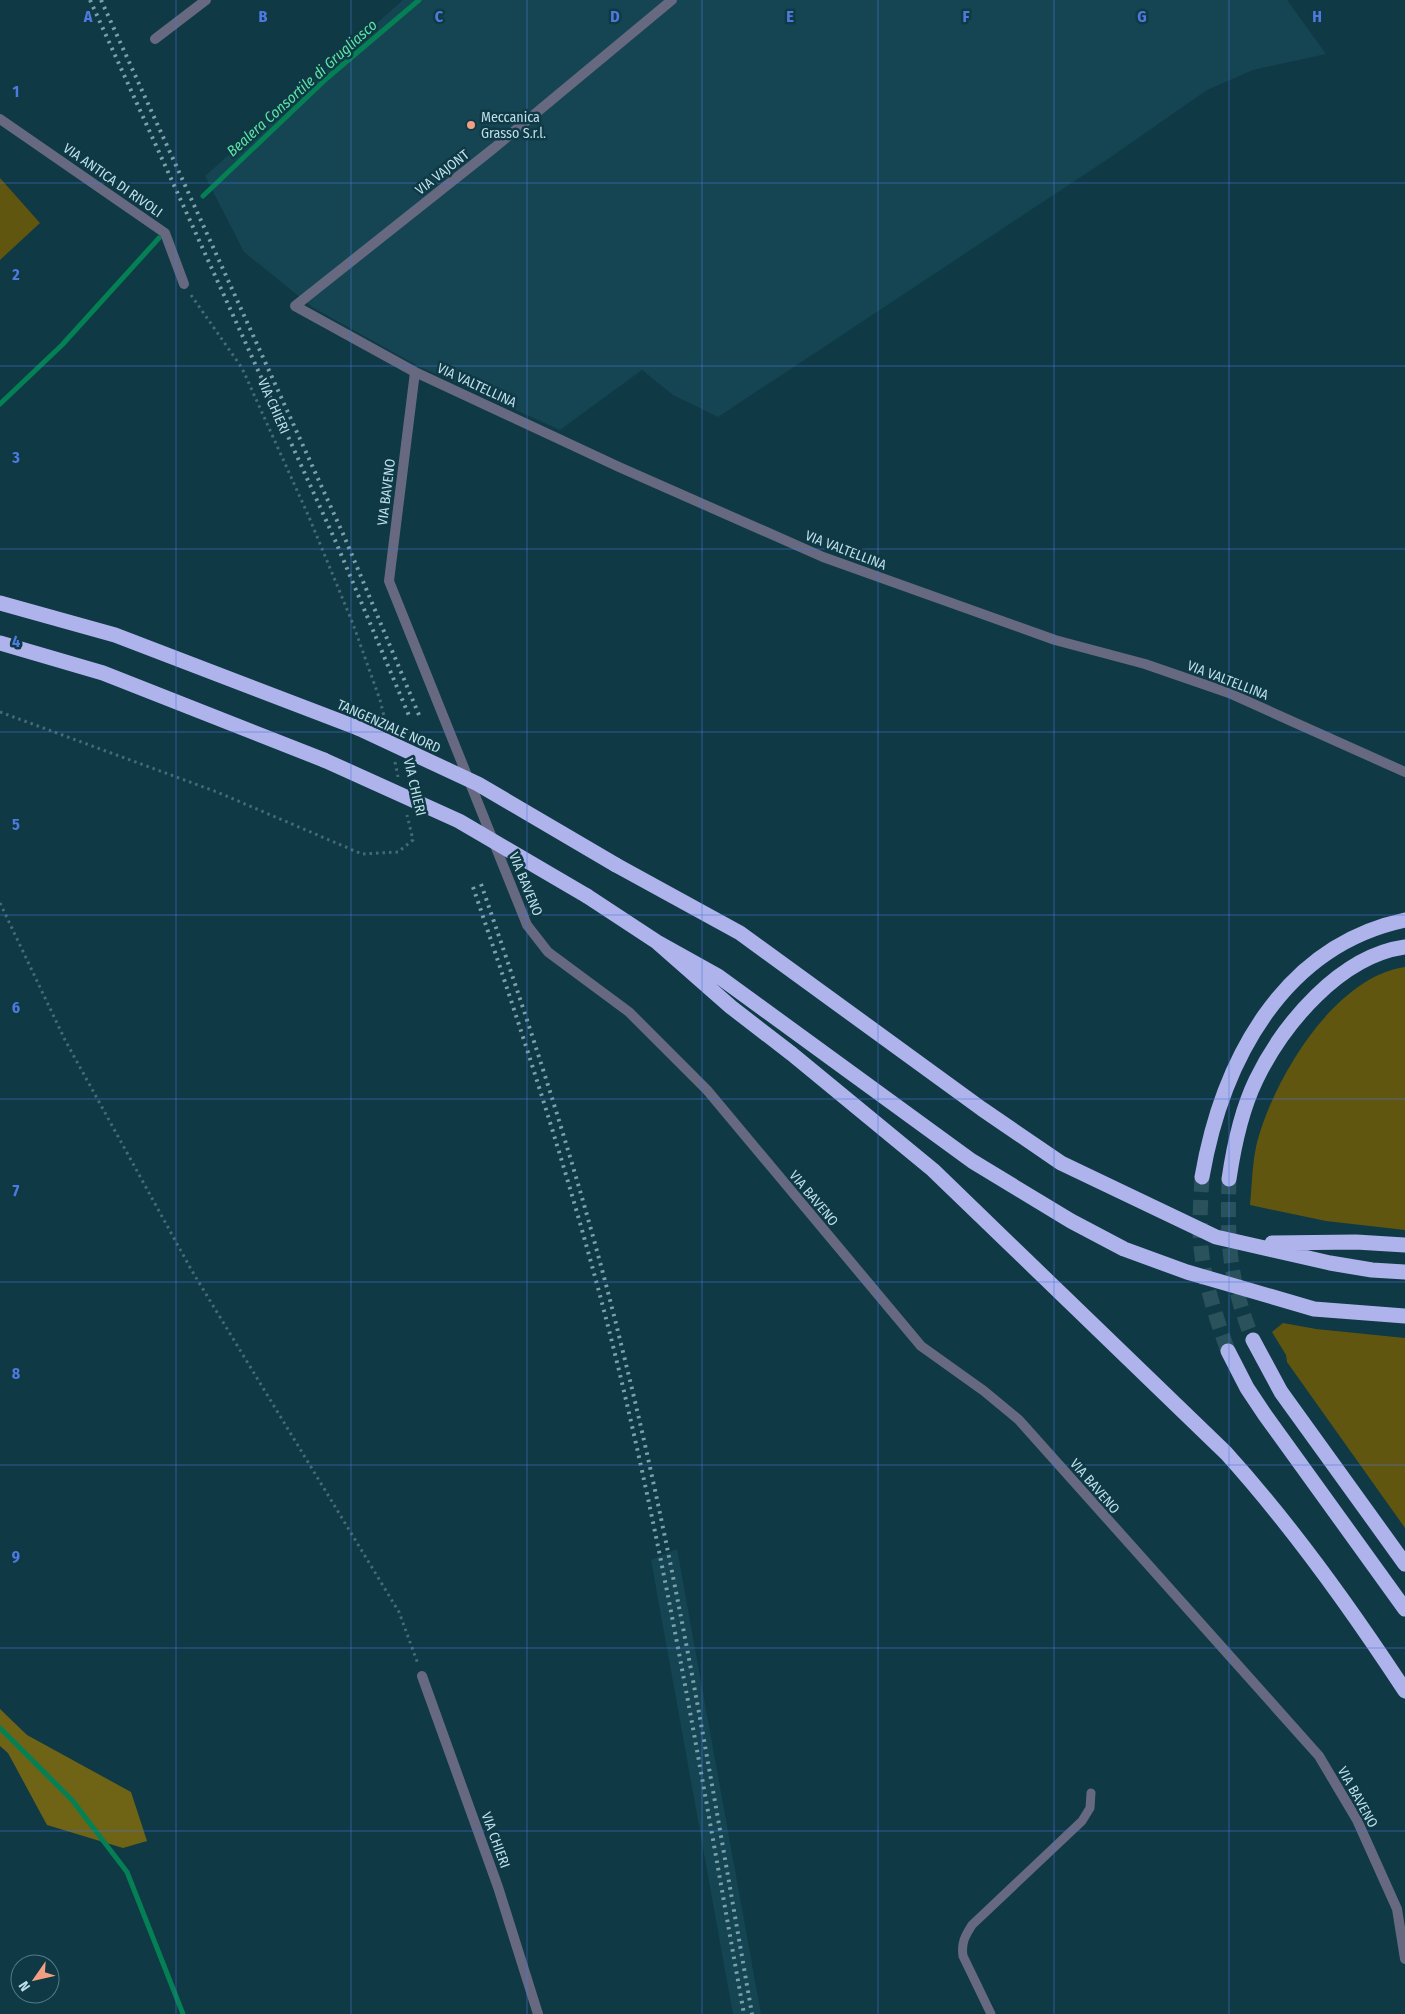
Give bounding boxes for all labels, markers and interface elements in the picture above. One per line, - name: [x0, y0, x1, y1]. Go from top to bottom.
- text: A: [83, 7, 93, 26]
- text: C: [435, 7, 444, 26]
- text: D: [610, 7, 620, 26]
- text: E: [786, 7, 794, 26]
- text: F: [962, 7, 970, 26]
- text: G: [1137, 7, 1147, 26]
- text: H: [1312, 7, 1322, 26]
- water label: Bealera Consortile di Grugliasco: [223, 16, 381, 160]
- text: 1: [13, 82, 19, 101]
- place label: Meccanica Grasso S.r.l.: [481, 109, 546, 142]
- marker: Meccanica Grasso S.r.l.: [465, 119, 477, 131]
- street label: VIA ANTICA DI RIVOLI: [60, 140, 166, 221]
- street label: VIA VAJONT: [412, 146, 473, 199]
- text: 2: [11, 265, 20, 284]
- street label: VIA VALTELLINA: [434, 360, 520, 412]
- street label: VIA CHIERI: [254, 376, 293, 436]
- text: 3: [11, 448, 20, 467]
- street label: VIA BAVENO: [374, 457, 399, 526]
- street label: VIA VALTELLINA: [803, 527, 889, 574]
- text: 4: [12, 632, 20, 651]
- street label: VIA VALTELLINA: [1185, 657, 1271, 704]
- street label: TANGENZIALE NORD: [334, 696, 443, 757]
- street label: VIA CHIERI: [400, 757, 429, 818]
- text: 5: [12, 815, 20, 834]
- street label: VIA BAVENO: [505, 850, 546, 919]
- text: 6: [12, 998, 20, 1017]
- street label: VIA BAVENO: [786, 1167, 842, 1230]
- text: 7: [13, 1181, 20, 1200]
- text: 8: [12, 1364, 21, 1383]
- street label: VIA BAVENO: [1066, 1455, 1123, 1517]
- text: 9: [12, 1547, 20, 1566]
- street label: VIA BAVENO: [1334, 1764, 1381, 1831]
- street label: VIA CHIERI: [478, 1810, 514, 1871]
- north arrow: [10, 1954, 60, 2004]
- text: N: [15, 1978, 34, 1994]

